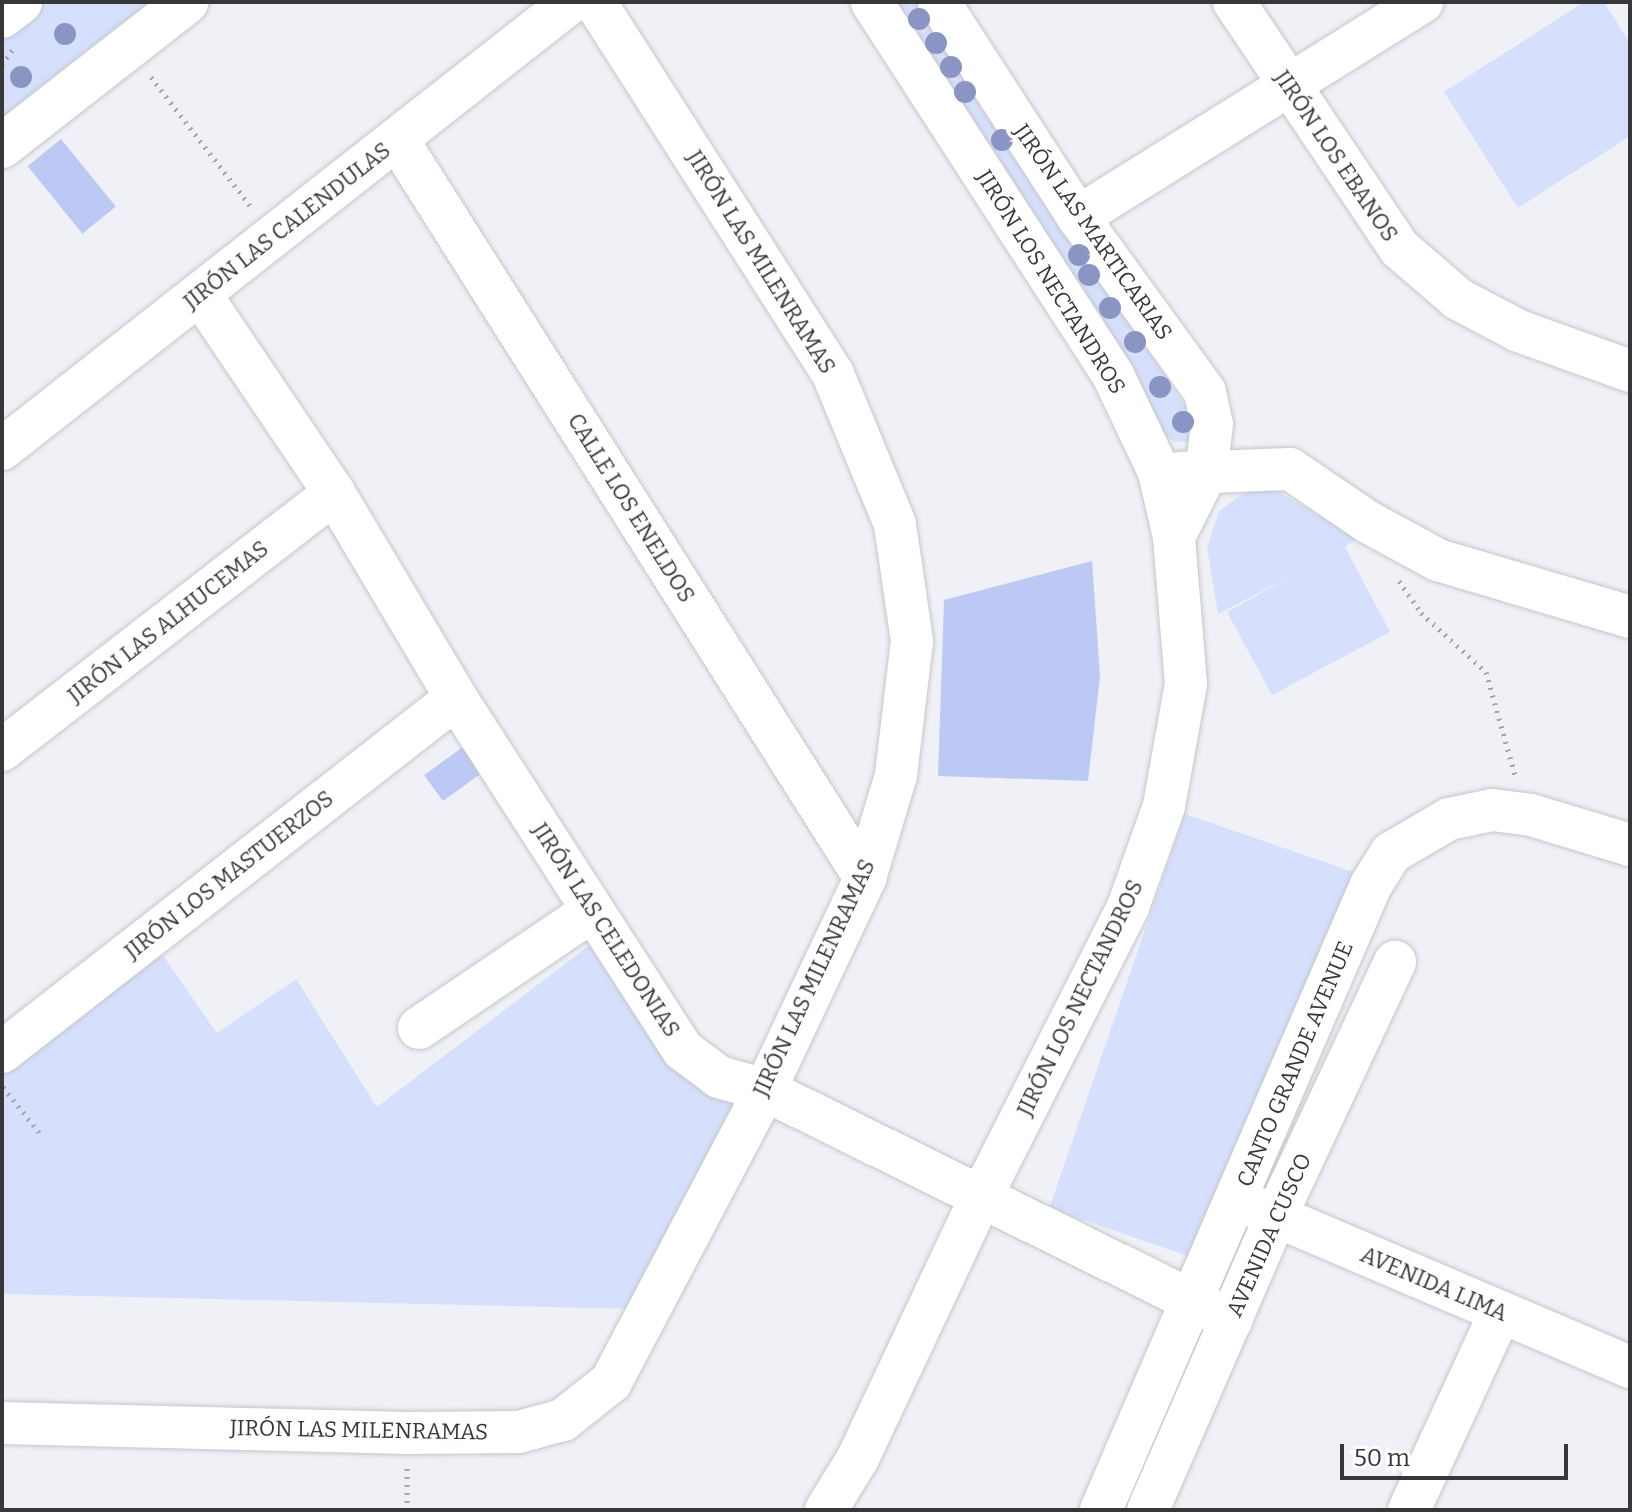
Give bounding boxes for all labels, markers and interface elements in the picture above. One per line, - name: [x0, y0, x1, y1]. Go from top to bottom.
- street label: JIRÓN LOS EBANOS: [1269, 65, 1403, 247]
- street label: JIRÓN LAS MARTICARIAS: [1008, 119, 1178, 345]
- street label: JIRÓN LAS CALENDULAS: [178, 137, 396, 315]
- street label: JIRÓN LAS MILENRAMAS: [681, 145, 841, 379]
- street label: JIRÓN LOS NECTANDROS: [971, 165, 1131, 399]
- street label: CALLE LOS ENELDOS: [562, 409, 700, 607]
- street label: JIRÓN LAS ALHUCEMAS: [62, 535, 274, 709]
- street label: JIRÓN LOS MASTUERZOS: [119, 785, 339, 965]
- street label: JIRÓN LAS CELEDONIAS: [527, 818, 685, 1042]
- street label: JIRÓN LAS MILENRAMAS: [747, 855, 881, 1101]
- street label: JIRÓN LOS NECTANDROS: [1011, 876, 1149, 1120]
- street label: CANTO GRANDE AVENUE: [1231, 937, 1359, 1191]
- street label: AVENIDA CUSCO: [1221, 1149, 1317, 1321]
- street label: AVENIDA LIMA: [1357, 1241, 1511, 1327]
- street label: JIRÓN LAS MILENRAMAS: [230, 1415, 488, 1445]
- scale bar: [1344, 1428, 1572, 1478]
- text: 50 m: [1354, 1444, 1410, 1472]

